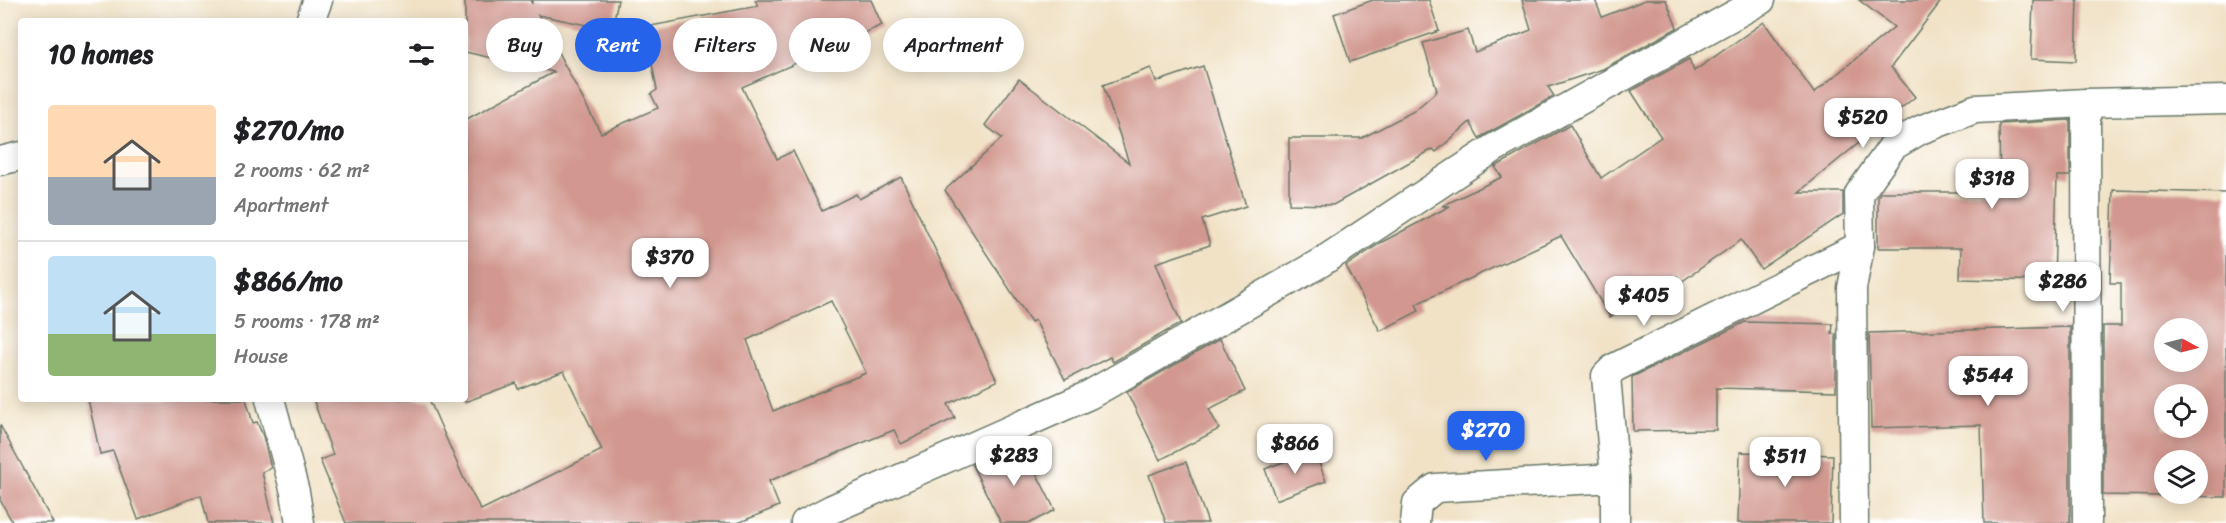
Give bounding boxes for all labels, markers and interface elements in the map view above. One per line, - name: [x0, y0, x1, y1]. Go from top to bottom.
- chip: Buy: [486, 18, 563, 72]
- chip: Rent: [575, 18, 661, 72]
- chip: Filters: [673, 18, 777, 72]
- chip: New: [789, 18, 871, 72]
- chip: Apartment: [883, 18, 1024, 72]
- text: 10 homes: [48, 31, 153, 77]
- icon: filters: [405, 38, 438, 71]
- pin: $520: [1827, 98, 1899, 149]
- text: $520: [1838, 100, 1888, 135]
- text: $270/mo: [234, 107, 344, 153]
- icon: home: [96, 129, 168, 201]
- text: 2 rooms · 62 m²: [234, 153, 370, 188]
- pin: $318: [1956, 159, 2028, 210]
- text: $318: [1969, 161, 2015, 196]
- text: Apartment: [234, 188, 328, 223]
- pin: $370: [634, 238, 706, 289]
- text: $370: [646, 240, 694, 275]
- text: $866/mo: [234, 258, 343, 304]
- pin: $286: [2027, 262, 2099, 313]
- text: $286: [2039, 264, 2087, 299]
- pin: $405: [1608, 276, 1680, 327]
- text: $405: [1619, 278, 1669, 313]
- icon: home: [96, 280, 168, 352]
- text: 5 rooms · 178 m²: [234, 304, 380, 339]
- north arrow: [2154, 318, 2208, 372]
- map controls: [2154, 318, 2208, 504]
- text: House: [234, 339, 288, 374]
- pin: $544: [1952, 356, 2024, 407]
- text: $544: [1963, 358, 2013, 393]
- button: locate: [2154, 384, 2208, 438]
- pin: $270: [1450, 411, 1522, 462]
- text: $270: [1461, 413, 1511, 448]
- pin: $866: [1259, 424, 1331, 475]
- text: $866: [1271, 426, 1319, 461]
- pin: $283: [978, 436, 1050, 487]
- pin: $511: [1749, 437, 1821, 488]
- text: $283: [990, 438, 1038, 473]
- text: $511: [1764, 439, 1806, 474]
- button: layers: [2154, 450, 2208, 504]

